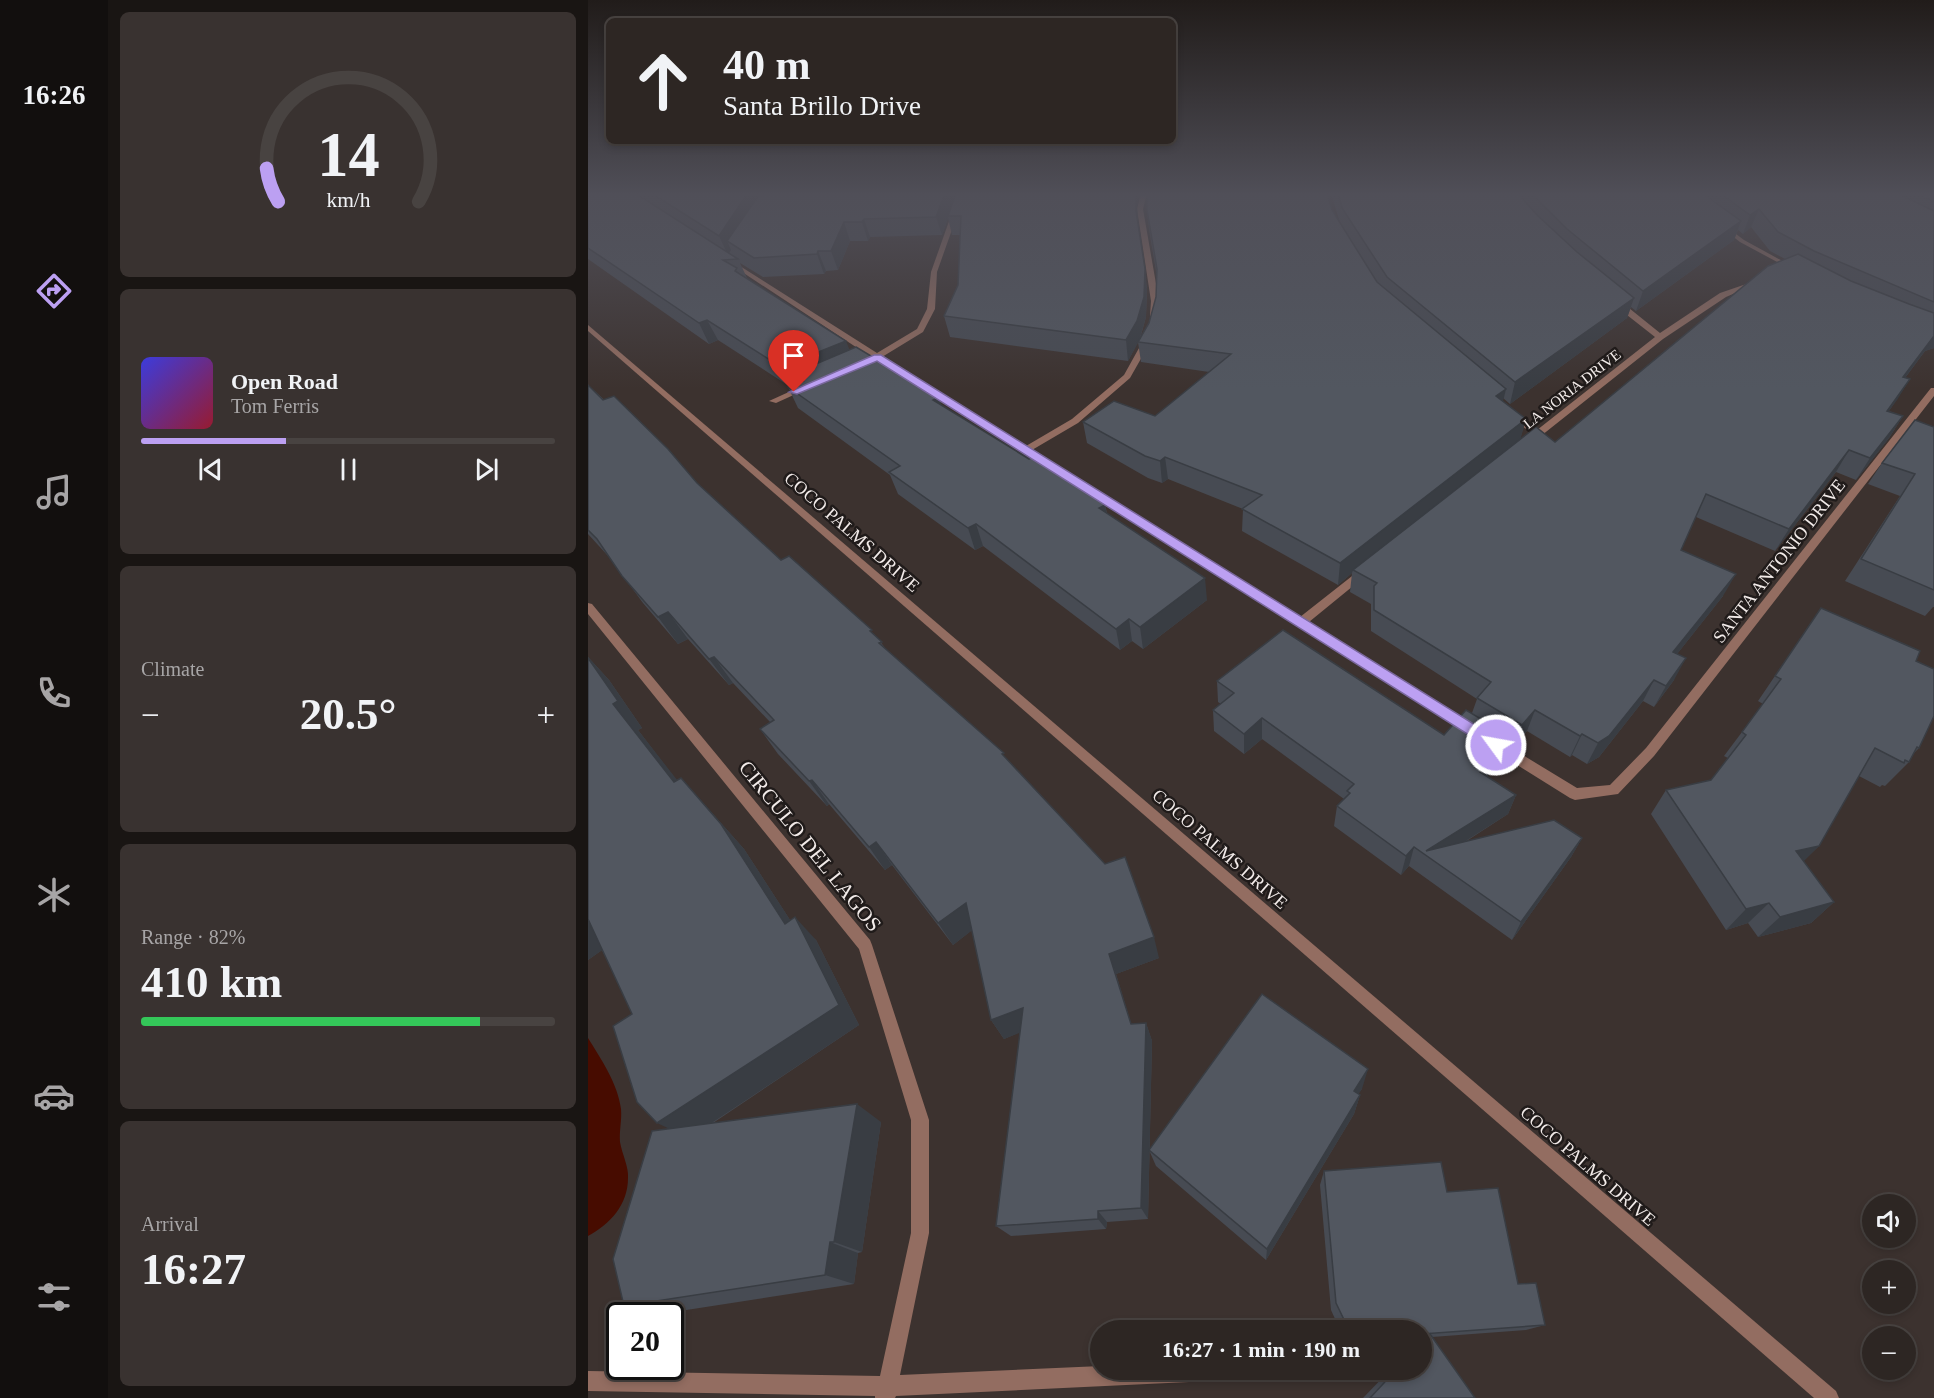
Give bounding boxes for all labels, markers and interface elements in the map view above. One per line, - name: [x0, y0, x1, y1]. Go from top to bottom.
- icon: ahead: [624, 42, 702, 120]
- text: 40 m: [723, 42, 811, 88]
- text: 16:26: [23, 80, 86, 110]
- text: Santa Brillo Drive: [723, 91, 921, 121]
- text: 14: [317, 120, 379, 189]
- text: km/h: [326, 188, 370, 212]
- icon: directions: [33, 270, 75, 312]
- pin: [768, 330, 819, 392]
- icon: arrive: [777, 339, 810, 372]
- street label: LA NORIA DRIVE: [1520, 346, 1624, 432]
- text: Open Road: [231, 369, 338, 394]
- text: Tom Ferris: [231, 395, 319, 417]
- icon: previous: [194, 453, 227, 486]
- icon: pause: [332, 453, 365, 486]
- icon: next: [470, 453, 503, 486]
- street label: COCO PALMS DRIVE: [780, 468, 924, 596]
- icon: music: [33, 471, 75, 513]
- street label: SANTA ANTONIO DRIVE: [1709, 475, 1849, 647]
- text: Climate: [141, 658, 204, 680]
- icon: phone: [33, 672, 75, 714]
- text: 20.5°: [300, 689, 396, 739]
- text: −: [141, 697, 160, 733]
- text: +: [536, 697, 555, 733]
- position arrow: [1464, 713, 1528, 777]
- street label: CIRCULO DEL LAGOS: [734, 756, 886, 936]
- street label: COCO PALMS DRIVE: [1148, 785, 1292, 913]
- icon: climate: [33, 874, 75, 916]
- text: Range · 82%: [141, 926, 245, 948]
- text: 410 km: [141, 957, 282, 1007]
- icon: car: [33, 1075, 75, 1117]
- street label: COCO PALMS DRIVE: [1516, 1102, 1660, 1230]
- map controls: [1862, 1194, 1916, 1380]
- button: sound: [1862, 1194, 1916, 1248]
- text: Arrival: [141, 1213, 199, 1235]
- text: 16:27: [141, 1244, 246, 1294]
- button: +: [1862, 1260, 1916, 1314]
- icon: filters: [33, 1276, 75, 1318]
- speed limit sign: 20: [606, 1302, 684, 1380]
- button: −: [1862, 1326, 1916, 1380]
- text: 16:27 · 1 min · 190 m: [1162, 1337, 1360, 1362]

